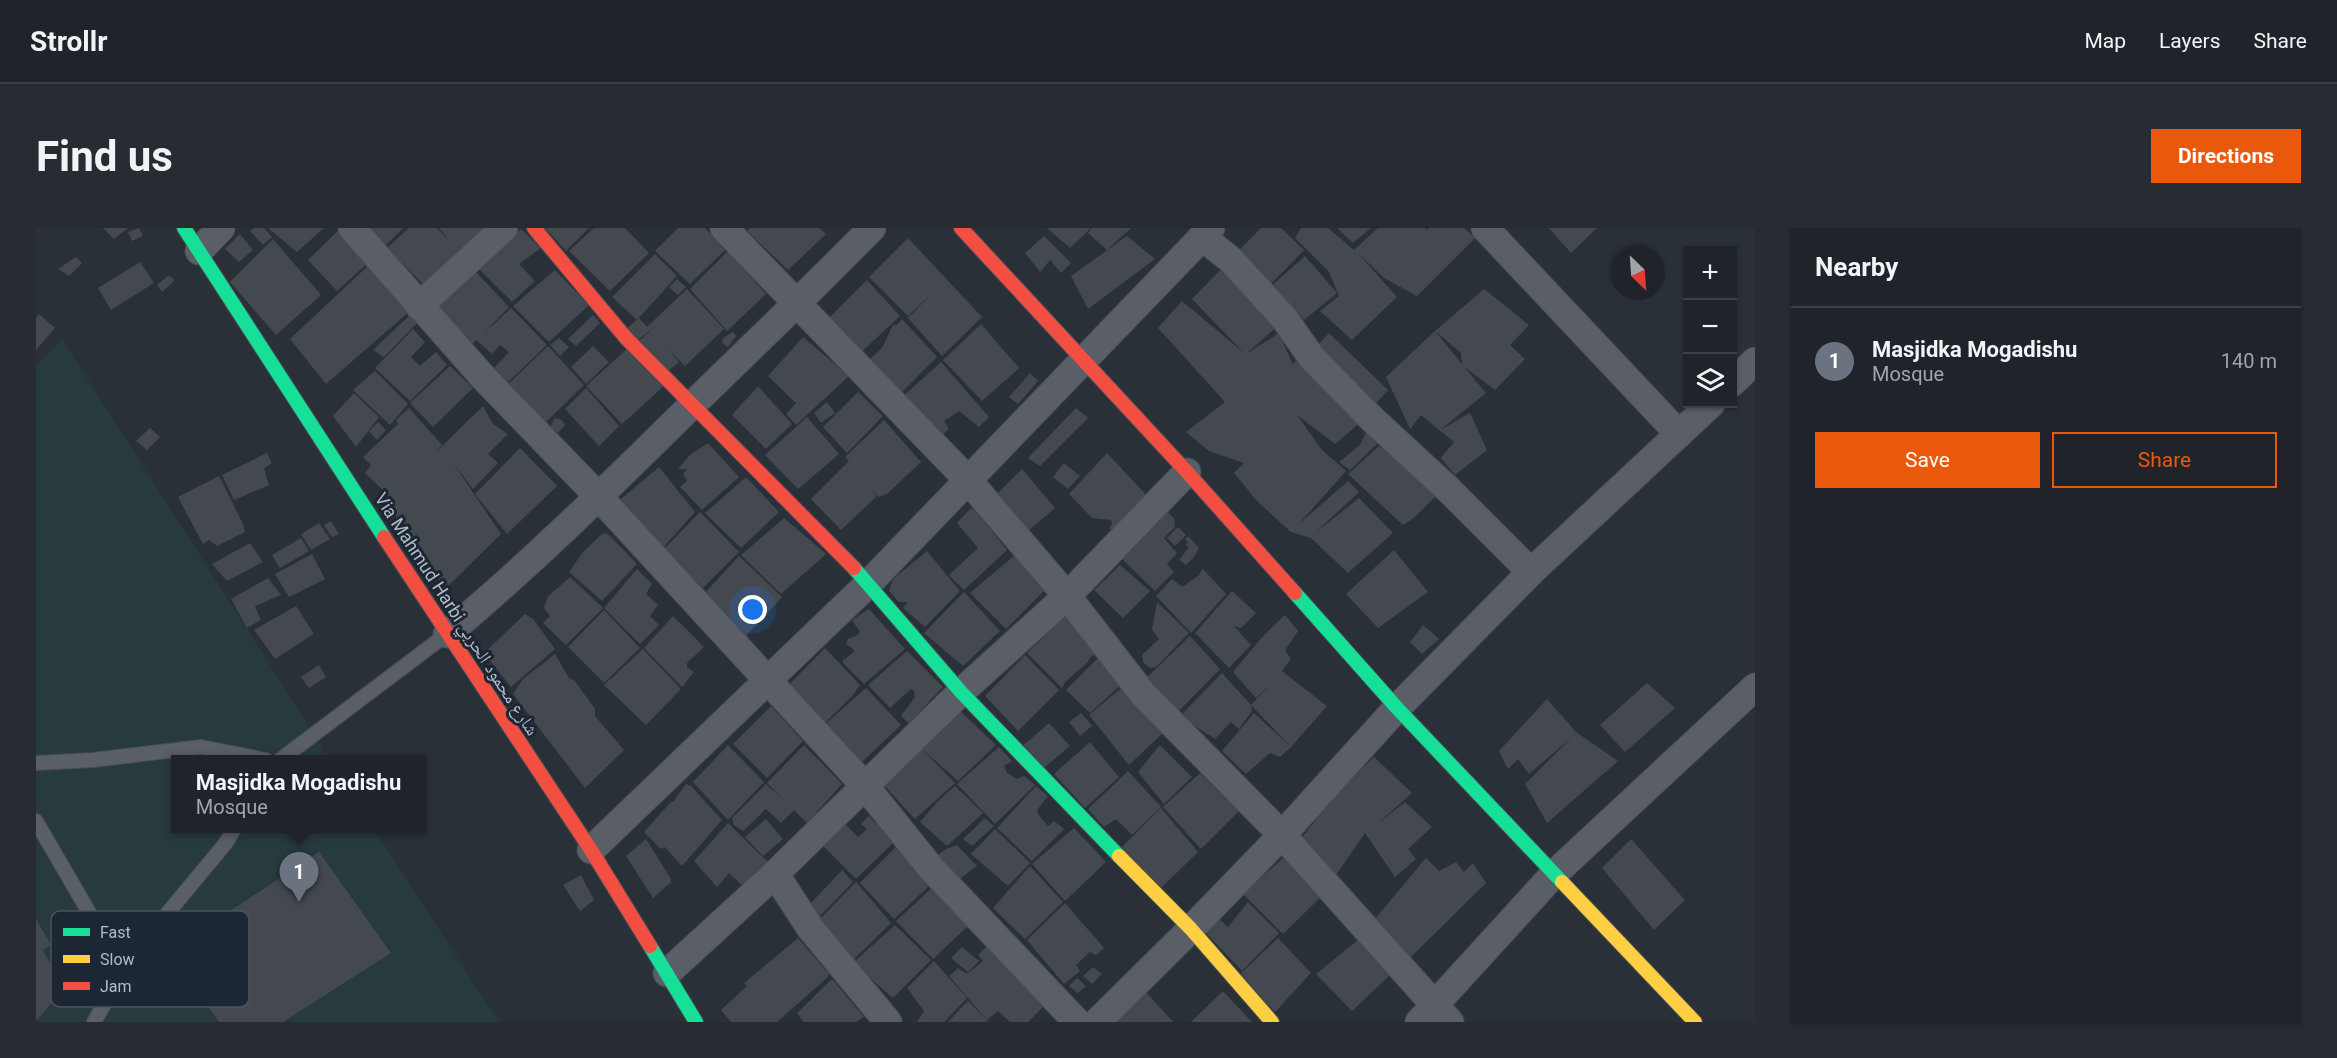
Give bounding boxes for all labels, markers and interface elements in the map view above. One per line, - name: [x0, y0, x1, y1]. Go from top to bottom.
- text: Strollr: [30, 25, 107, 58]
- text: Map: [2084, 29, 2126, 53]
- text: Layers: [2159, 29, 2220, 53]
- text: Share: [2253, 29, 2307, 53]
- button: Directions: [2151, 129, 2301, 183]
- text: Find us: [36, 132, 173, 181]
- north arrow: [1611, 246, 1665, 300]
- map controls: [1683, 246, 1737, 408]
- button: +: [1683, 246, 1737, 300]
- text: Nearby: [1815, 252, 1898, 282]
- button: −: [1683, 300, 1737, 354]
- text: Masjidka Mogadishu: [1872, 337, 2077, 362]
- text: 1: [1829, 349, 1840, 373]
- text: 140 m: [2221, 349, 2277, 373]
- button: layers: [1683, 354, 1737, 408]
- text: Mosque: [1872, 362, 1944, 386]
- button: Save: [1815, 432, 2040, 488]
- button: Share: [2052, 432, 2277, 488]
- street label: Via Mahmud Harbi شارع محمود الحربي: [367, 489, 543, 742]
- your location: [738, 595, 767, 624]
- popup: [171, 755, 426, 833]
- text: Masjidka Mogadishu: [196, 770, 401, 795]
- text: Mosque: [196, 795, 268, 819]
- pin: 1: [280, 852, 318, 902]
- legend: [51, 911, 249, 1007]
- text: Fast: [100, 923, 131, 942]
- text: Slow: [100, 950, 135, 969]
- text: Jam: [100, 977, 132, 996]

